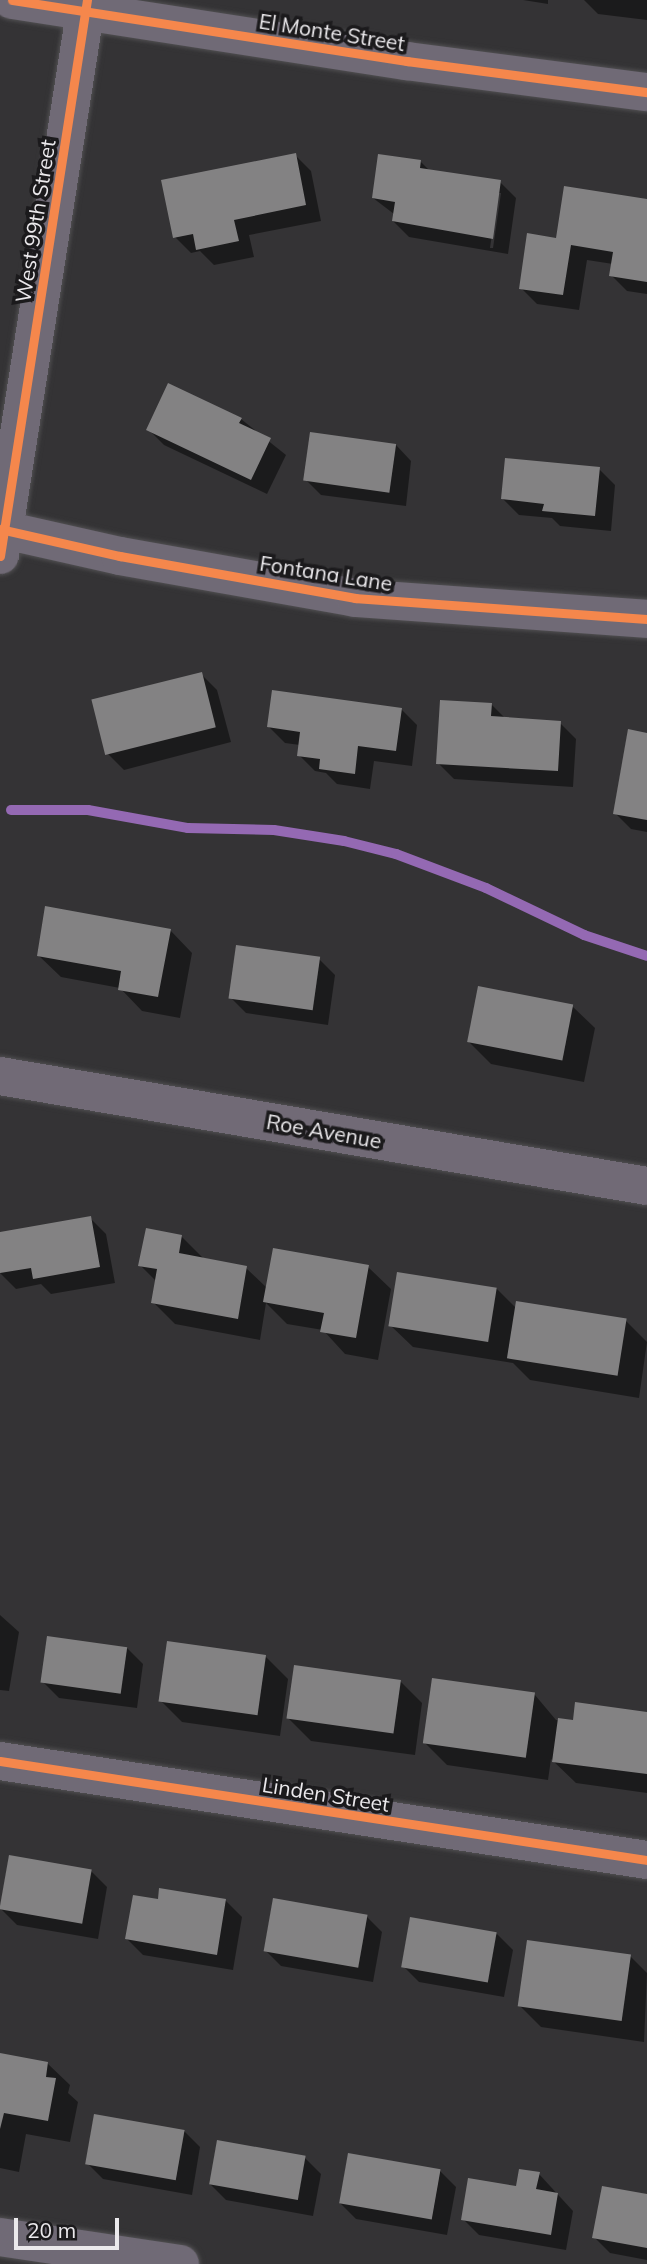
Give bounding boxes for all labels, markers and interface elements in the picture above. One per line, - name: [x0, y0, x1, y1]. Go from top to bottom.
- street label: El Monte Street: [257, 8, 407, 56]
- street label: West 99th Street: [10, 137, 60, 305]
- street label: Fontana Lane: [258, 550, 394, 596]
- street label: Roe Avenue: [265, 1108, 383, 1154]
- street label: Linden Street: [261, 1771, 391, 1817]
- scale bar: [18, 2204, 122, 2248]
- text: 20 m: [27, 2217, 76, 2243]

